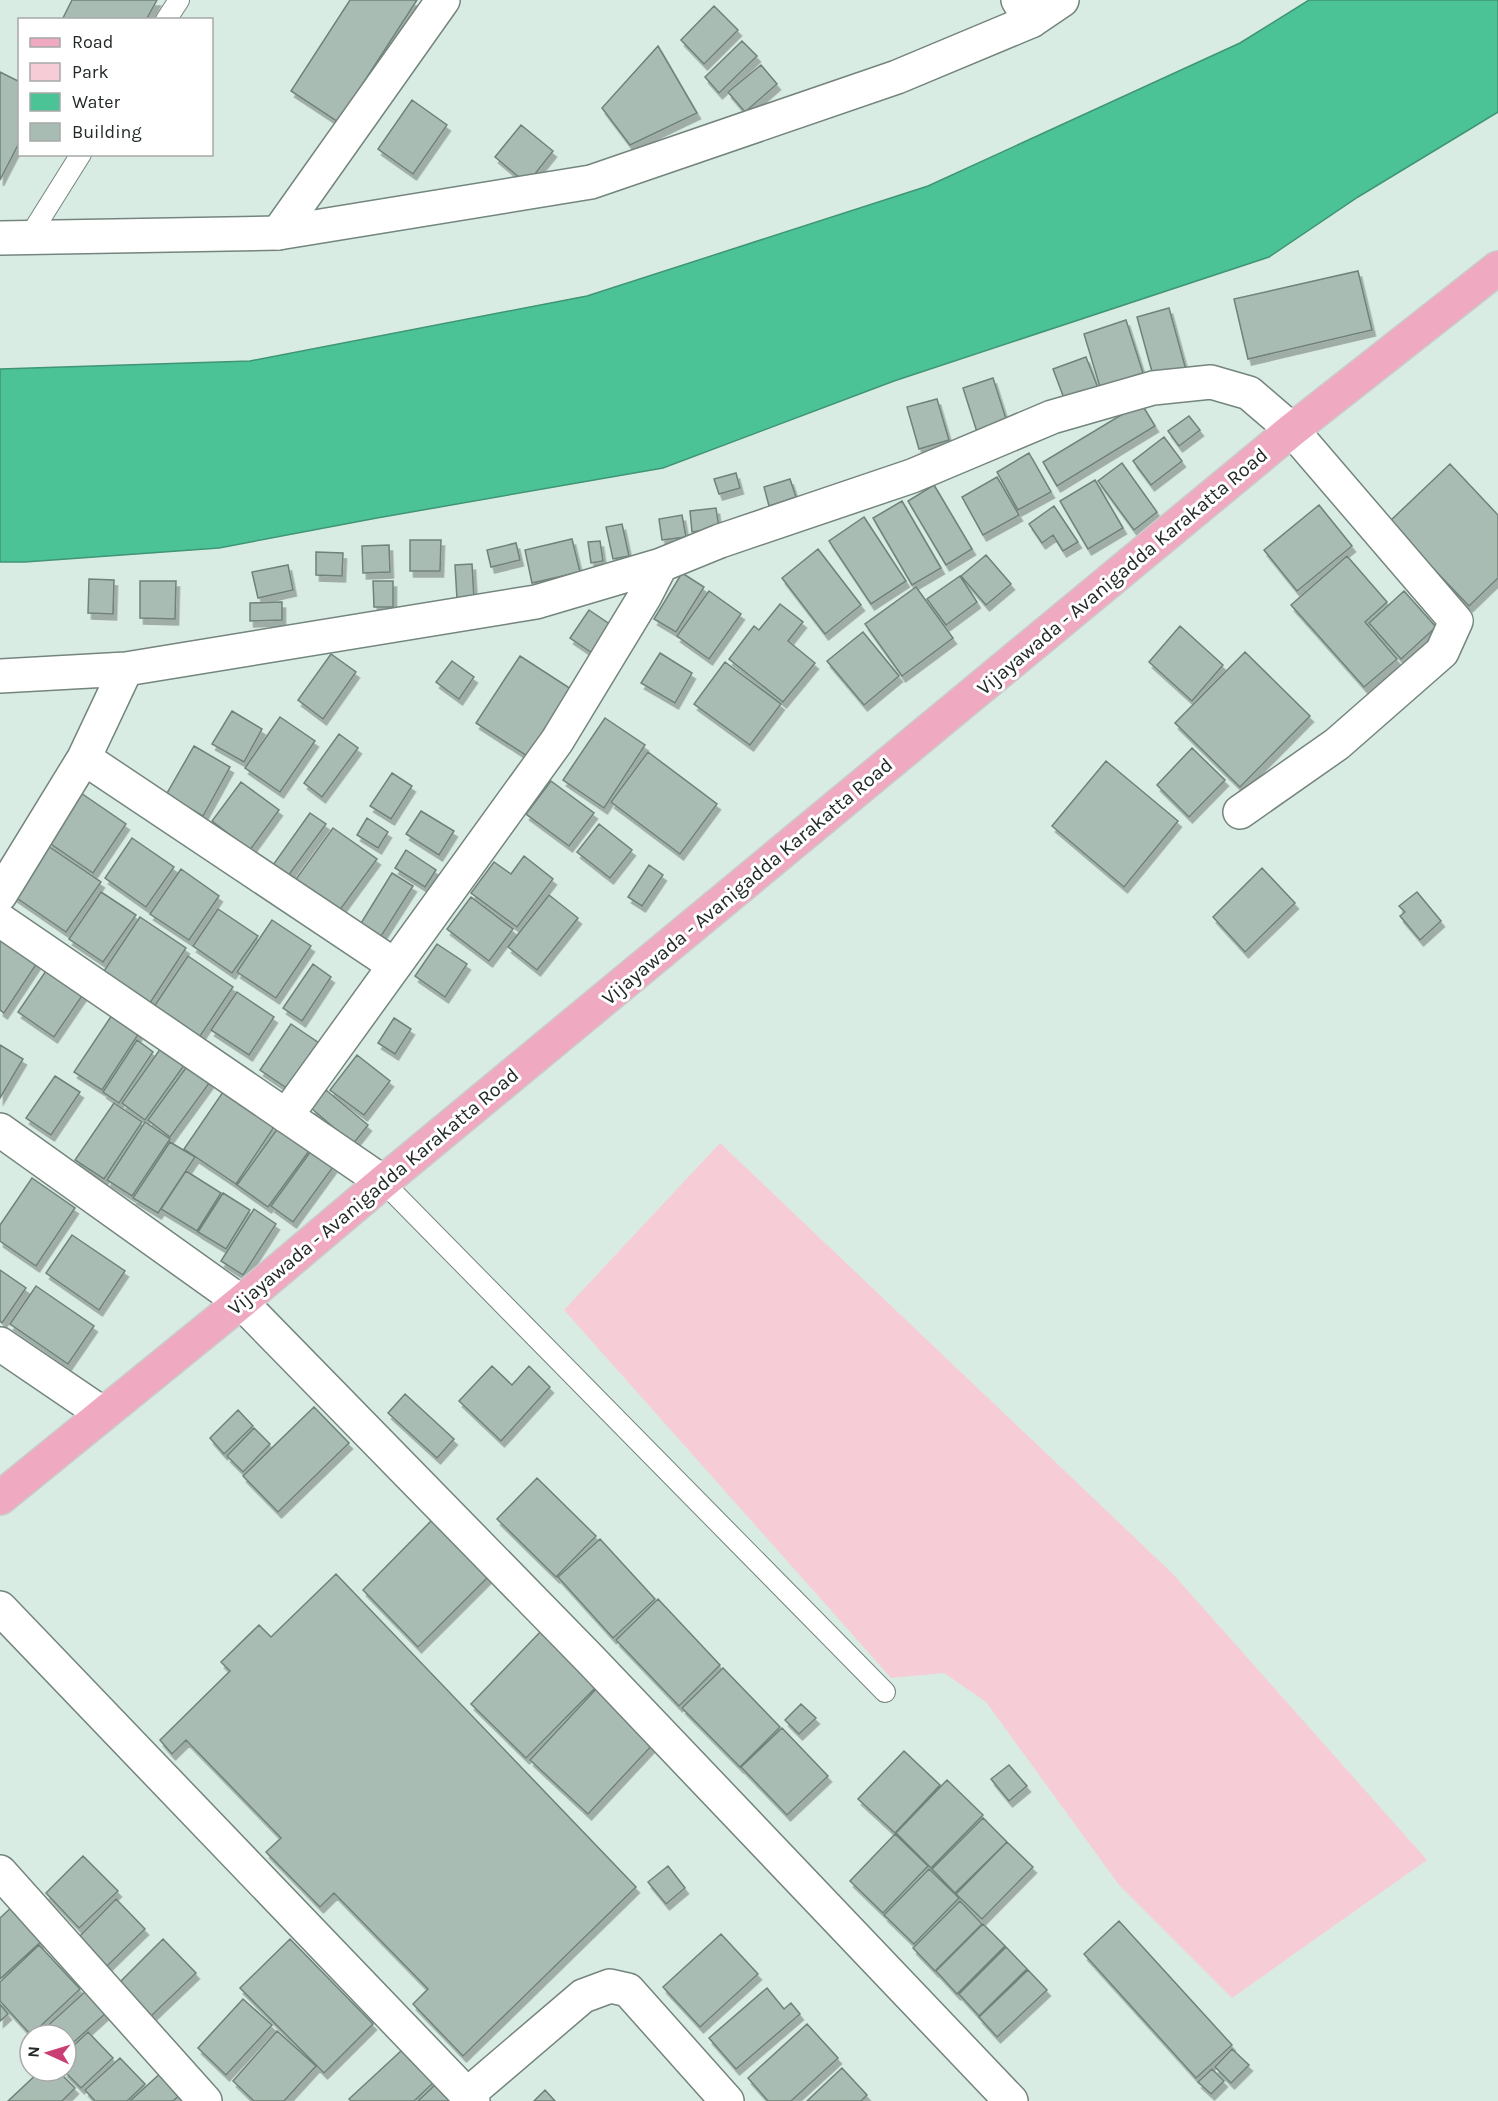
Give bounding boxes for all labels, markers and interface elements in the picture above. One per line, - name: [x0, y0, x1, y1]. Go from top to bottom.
- legend: [18, 18, 213, 156]
- text: Road: [72, 31, 113, 53]
- text: Park: [72, 61, 109, 83]
- text: Water: [72, 91, 120, 113]
- text: Building: [72, 121, 142, 143]
- street label: Vijayawada - Avanigadda Karakatta Road: [972, 443, 1272, 700]
- street label: Vijayawada - Avanigadda Karakatta Road: [597, 753, 897, 1010]
- street label: Vijayawada - Avanigadda Karakatta Road: [223, 1063, 523, 1320]
- north arrow: [18, 2023, 78, 2083]
- text: N: [24, 2046, 43, 2058]

